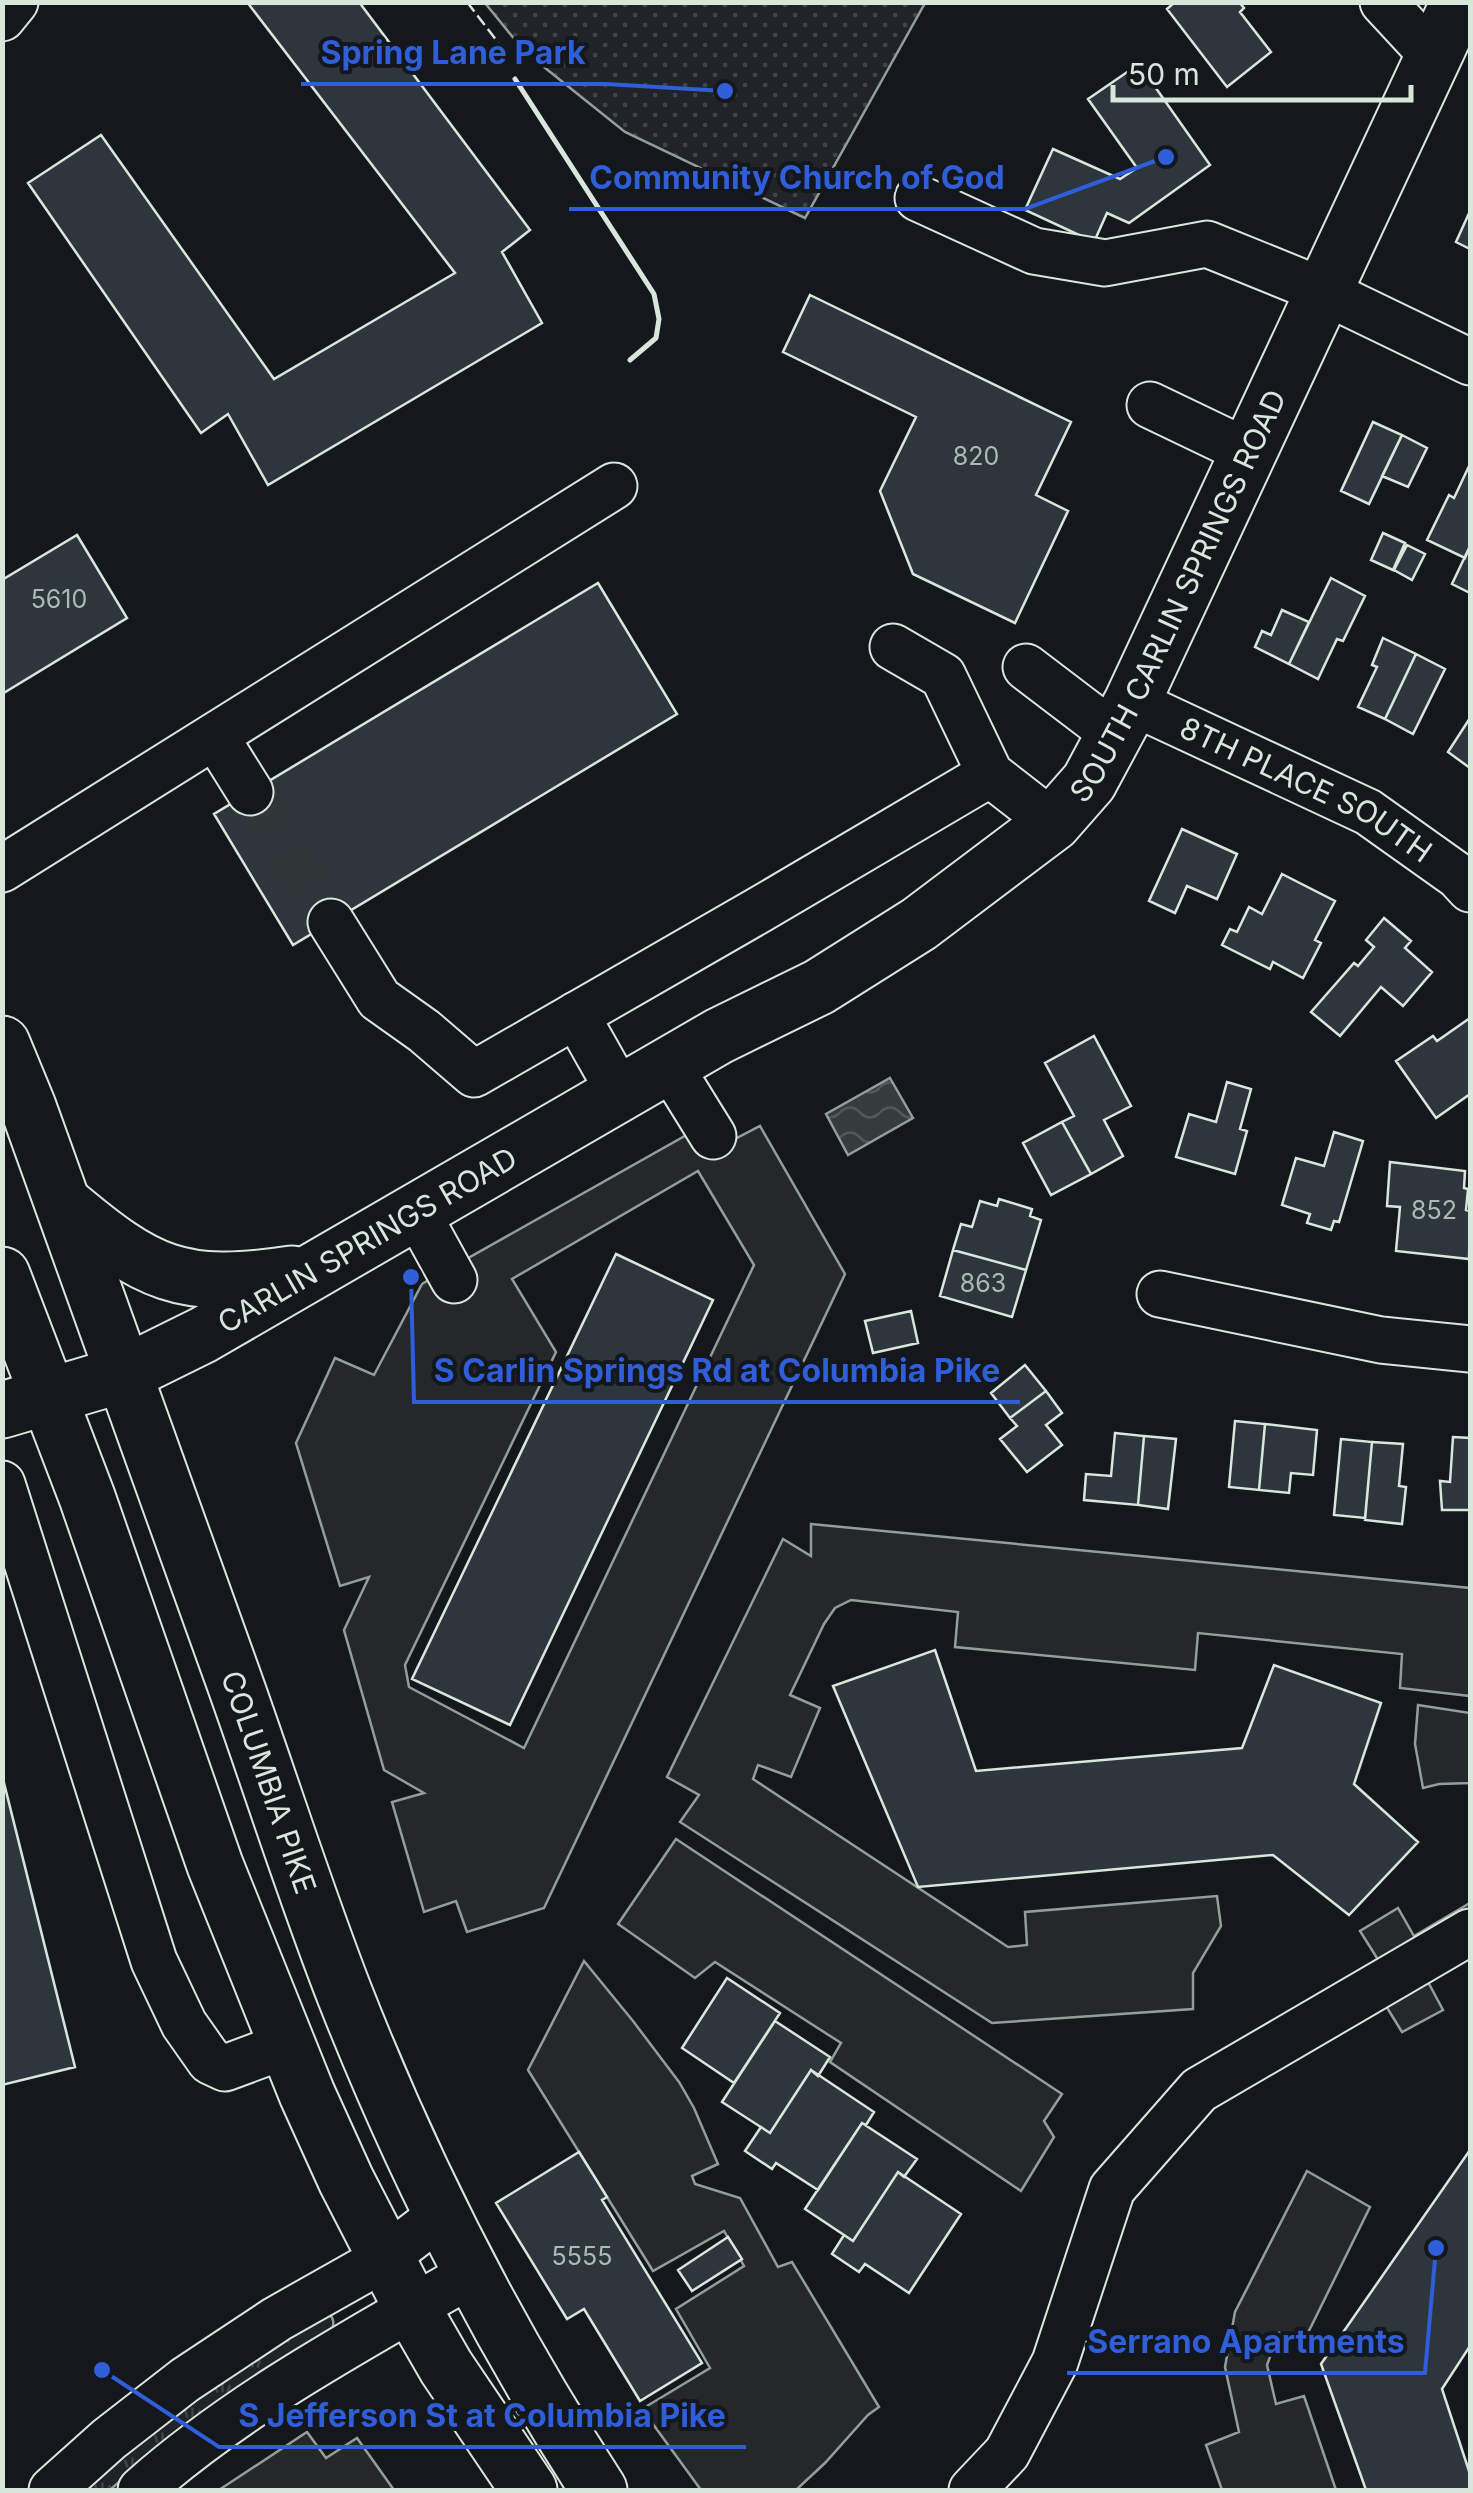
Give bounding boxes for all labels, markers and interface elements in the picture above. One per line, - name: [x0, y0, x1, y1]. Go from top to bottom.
- callout: Spring Lane Park: [301, 22, 606, 84]
- text: Spring Lane Park: [320, 33, 586, 72]
- scale bar: [1113, 40, 1410, 102]
- text: 50 m: [1128, 56, 1200, 92]
- callout: Community Church of God: [569, 147, 1025, 209]
- text: Community Church of God: [589, 158, 1005, 197]
- street label: SOUTH CARLIN SPRINGS ROAD: [1062, 384, 1293, 809]
- house number: 820: [953, 441, 999, 471]
- house number: 5610: [31, 584, 87, 614]
- street label: 8TH PLACE SOUTH: [1175, 709, 1439, 870]
- street label: CARLIN SPRINGS ROAD: [211, 1139, 523, 1341]
- house number: 852: [1411, 1195, 1457, 1225]
- house number: 863: [960, 1268, 1006, 1298]
- callout: S Carlin Springs Rd at Columbia Pike: [414, 1340, 1020, 1402]
- text: S Carlin Springs Rd at Columbia Pike: [434, 1351, 1000, 1390]
- street label: COLUMBIA PIKE: [214, 1666, 324, 1898]
- house number: 5555: [552, 2241, 612, 2271]
- callout: Serrano Apartments: [1067, 2311, 1425, 2373]
- text: Serrano Apartments: [1087, 2322, 1405, 2361]
- callout: S Jefferson St at Columbia Pike: [219, 2385, 746, 2447]
- text: S Jefferson St at Columbia Pike: [238, 2396, 726, 2435]

